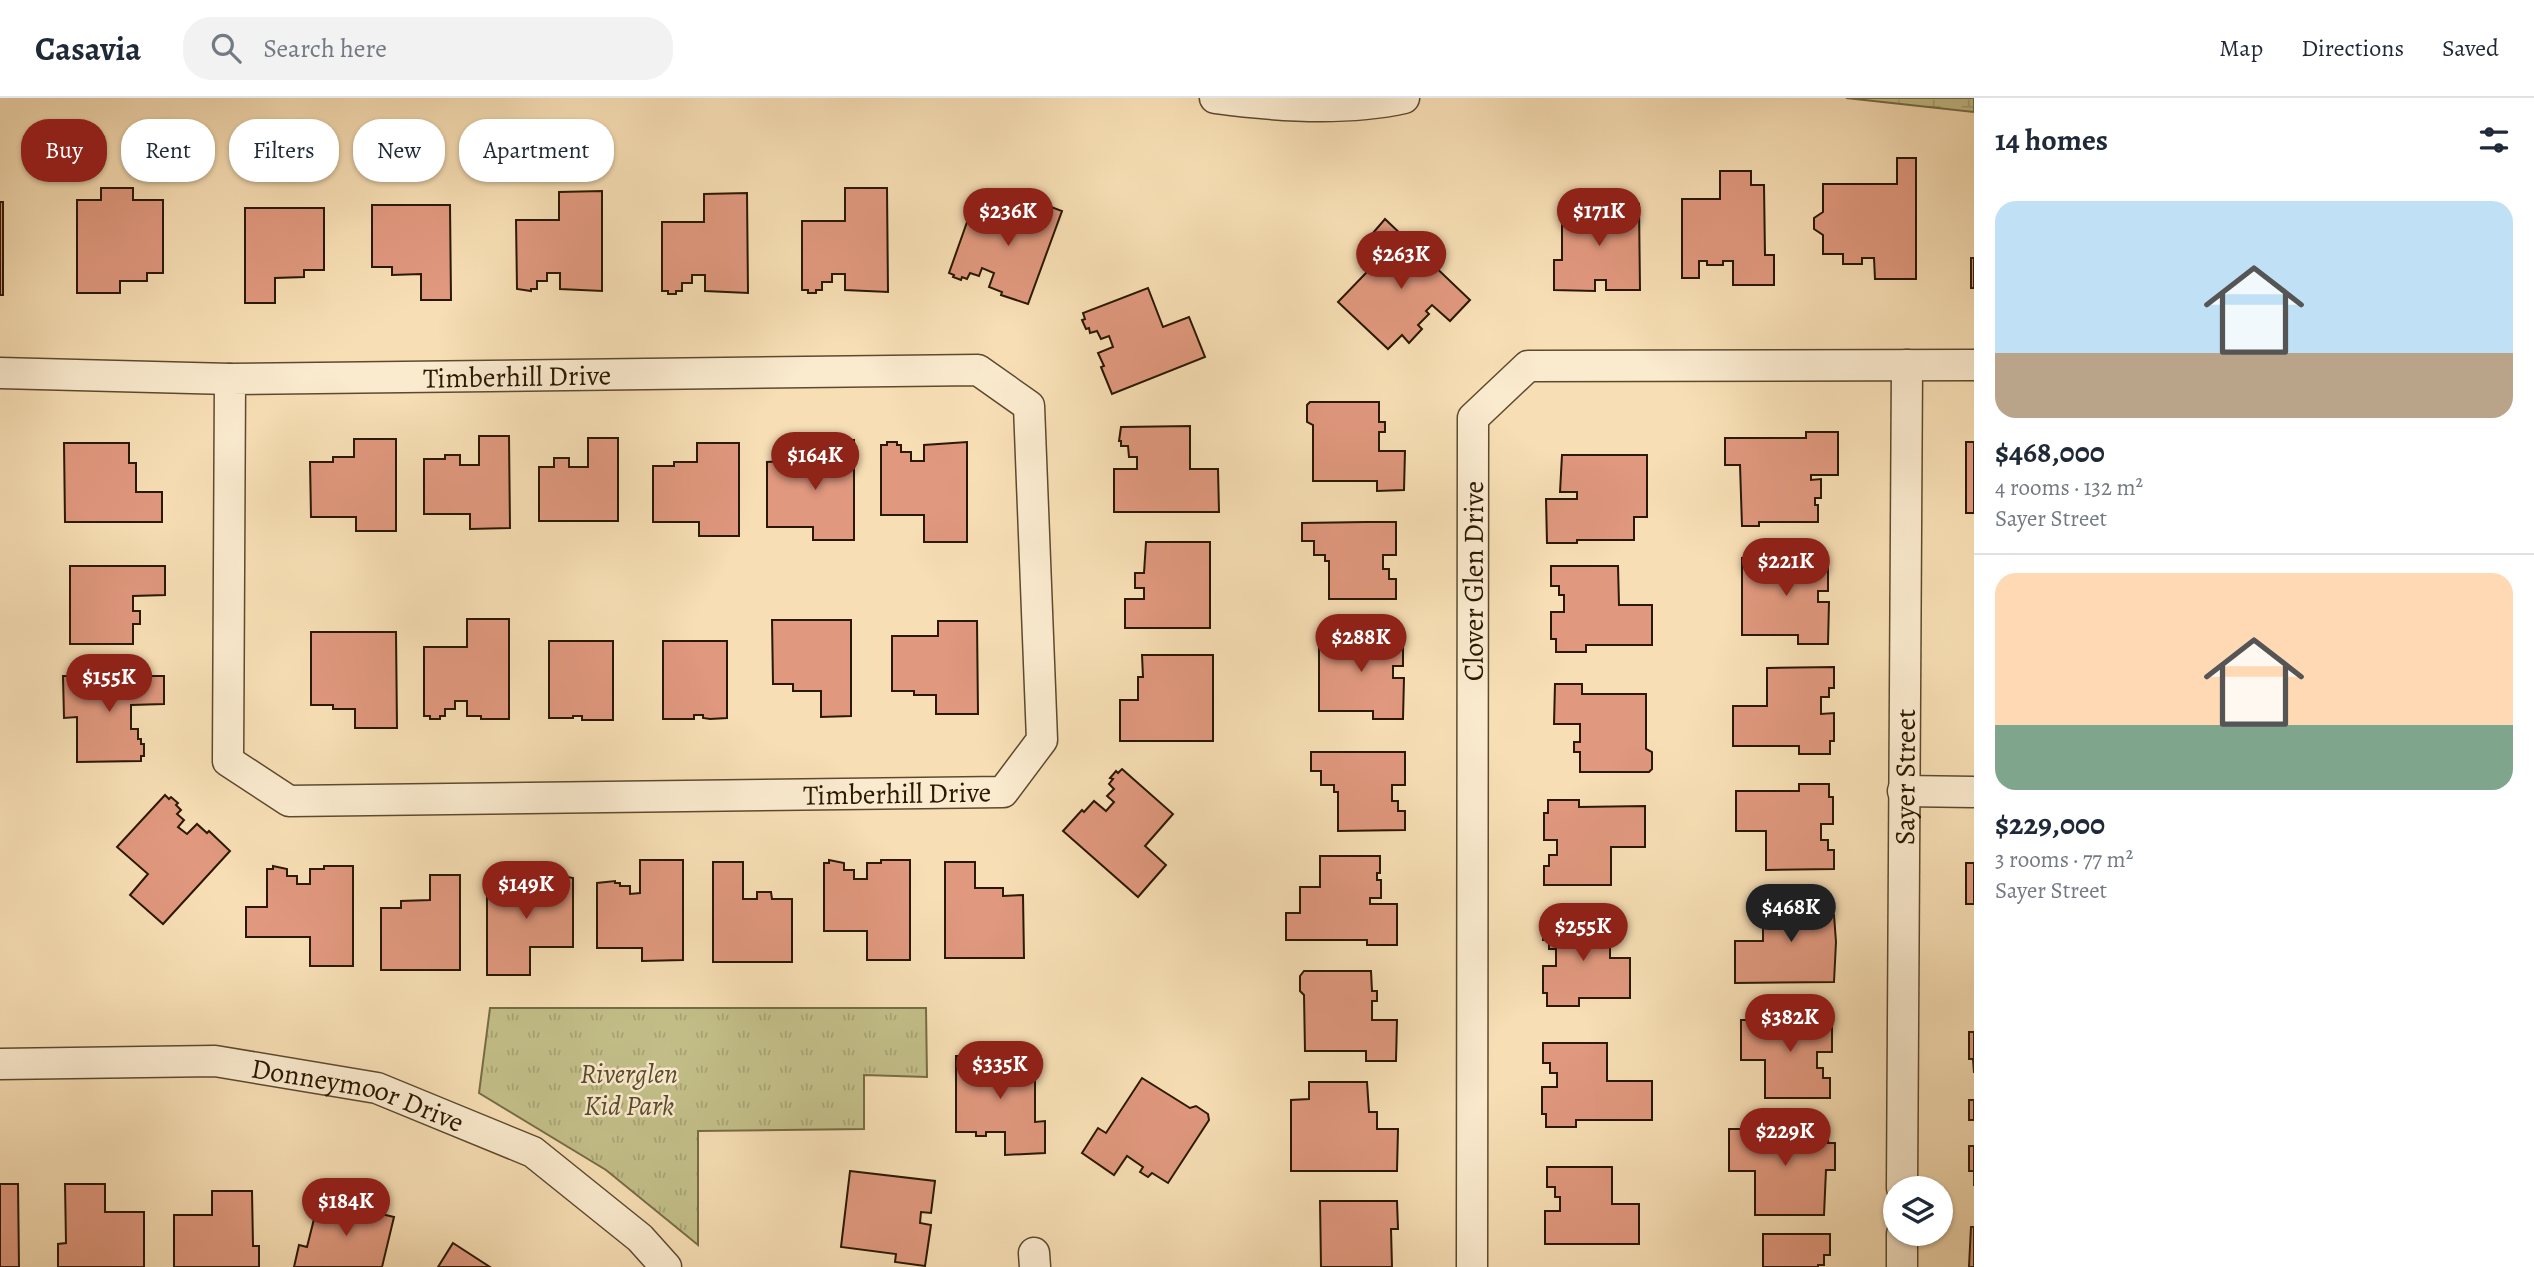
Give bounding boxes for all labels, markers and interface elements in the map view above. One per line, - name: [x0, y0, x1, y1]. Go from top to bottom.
- search box: [183, 17, 673, 80]
- text: Casavia: [35, 26, 141, 71]
- icon: search: [207, 29, 245, 67]
- text: Search here: [263, 31, 387, 66]
- text: Map: [2219, 32, 2263, 64]
- text: Directions: [2301, 32, 2404, 64]
- text: Saved: [2442, 32, 2499, 64]
- chip: Buy: [21, 119, 107, 182]
- chip: Rent: [121, 119, 215, 182]
- chip: Filters: [229, 119, 339, 182]
- chip: New: [353, 119, 445, 182]
- chip: Apartment: [459, 119, 614, 182]
- text: 14 homes: [1995, 120, 2108, 160]
- icon: filters: [2475, 121, 2513, 159]
- pin: $236K: [959, 188, 1057, 248]
- pin: $171K: [1550, 188, 1648, 248]
- text: $236K: [979, 195, 1037, 226]
- text: $171K: [1573, 195, 1625, 226]
- pin: $263K: [1352, 232, 1450, 291]
- text: $263K: [1372, 238, 1430, 269]
- icon: home: [2191, 247, 2317, 373]
- street label: Timberhill Drive: [423, 356, 611, 398]
- pin: $164K: [766, 432, 864, 492]
- text: $468,000: [1995, 432, 2105, 472]
- text: $164K: [787, 439, 843, 470]
- text: 4 rooms · 132 m²: [1995, 472, 2143, 503]
- street label: Clover Glen Drive: [1455, 481, 1493, 681]
- text: Sayer Street: [1995, 503, 2107, 534]
- pin: $221K: [1737, 538, 1835, 598]
- text: $221K: [1758, 545, 1814, 576]
- pin: $288K: [1312, 614, 1410, 674]
- icon: home: [2191, 619, 2317, 745]
- text: $288K: [1331, 621, 1391, 652]
- pin: $155K: [60, 654, 158, 714]
- text: $155K: [82, 661, 136, 692]
- street label: Sayer Street: [1886, 709, 1925, 845]
- street label: Timberhill Drive: [803, 773, 991, 815]
- text: $229,000: [1995, 804, 2105, 844]
- text: 3 rooms · 77 m²: [1995, 844, 2133, 875]
- pin: $149K: [477, 862, 575, 921]
- text: $149K: [498, 868, 554, 899]
- text: Sayer Street: [1995, 875, 2107, 906]
- pin: $468K: [1742, 884, 1840, 944]
- text: $468K: [1762, 891, 1820, 922]
- pin: $255K: [1534, 904, 1632, 963]
- text: $255K: [1555, 910, 1611, 941]
- pin: $382K: [1741, 995, 1839, 1054]
- text: $382K: [1761, 1001, 1819, 1032]
- pin: $335K: [951, 1042, 1049, 1101]
- text: $335K: [972, 1048, 1028, 1079]
- street label: Donneymoor Drive: [248, 1049, 470, 1142]
- park label: Riverglen Kid Park: [580, 1055, 678, 1125]
- pin: $229K: [1736, 1108, 1834, 1168]
- text: $229K: [1756, 1115, 1814, 1146]
- map controls: [1883, 1176, 1953, 1246]
- button: layers: [1883, 1176, 1953, 1246]
- pin: $184K: [297, 1178, 395, 1238]
- text: $184K: [318, 1185, 374, 1216]

